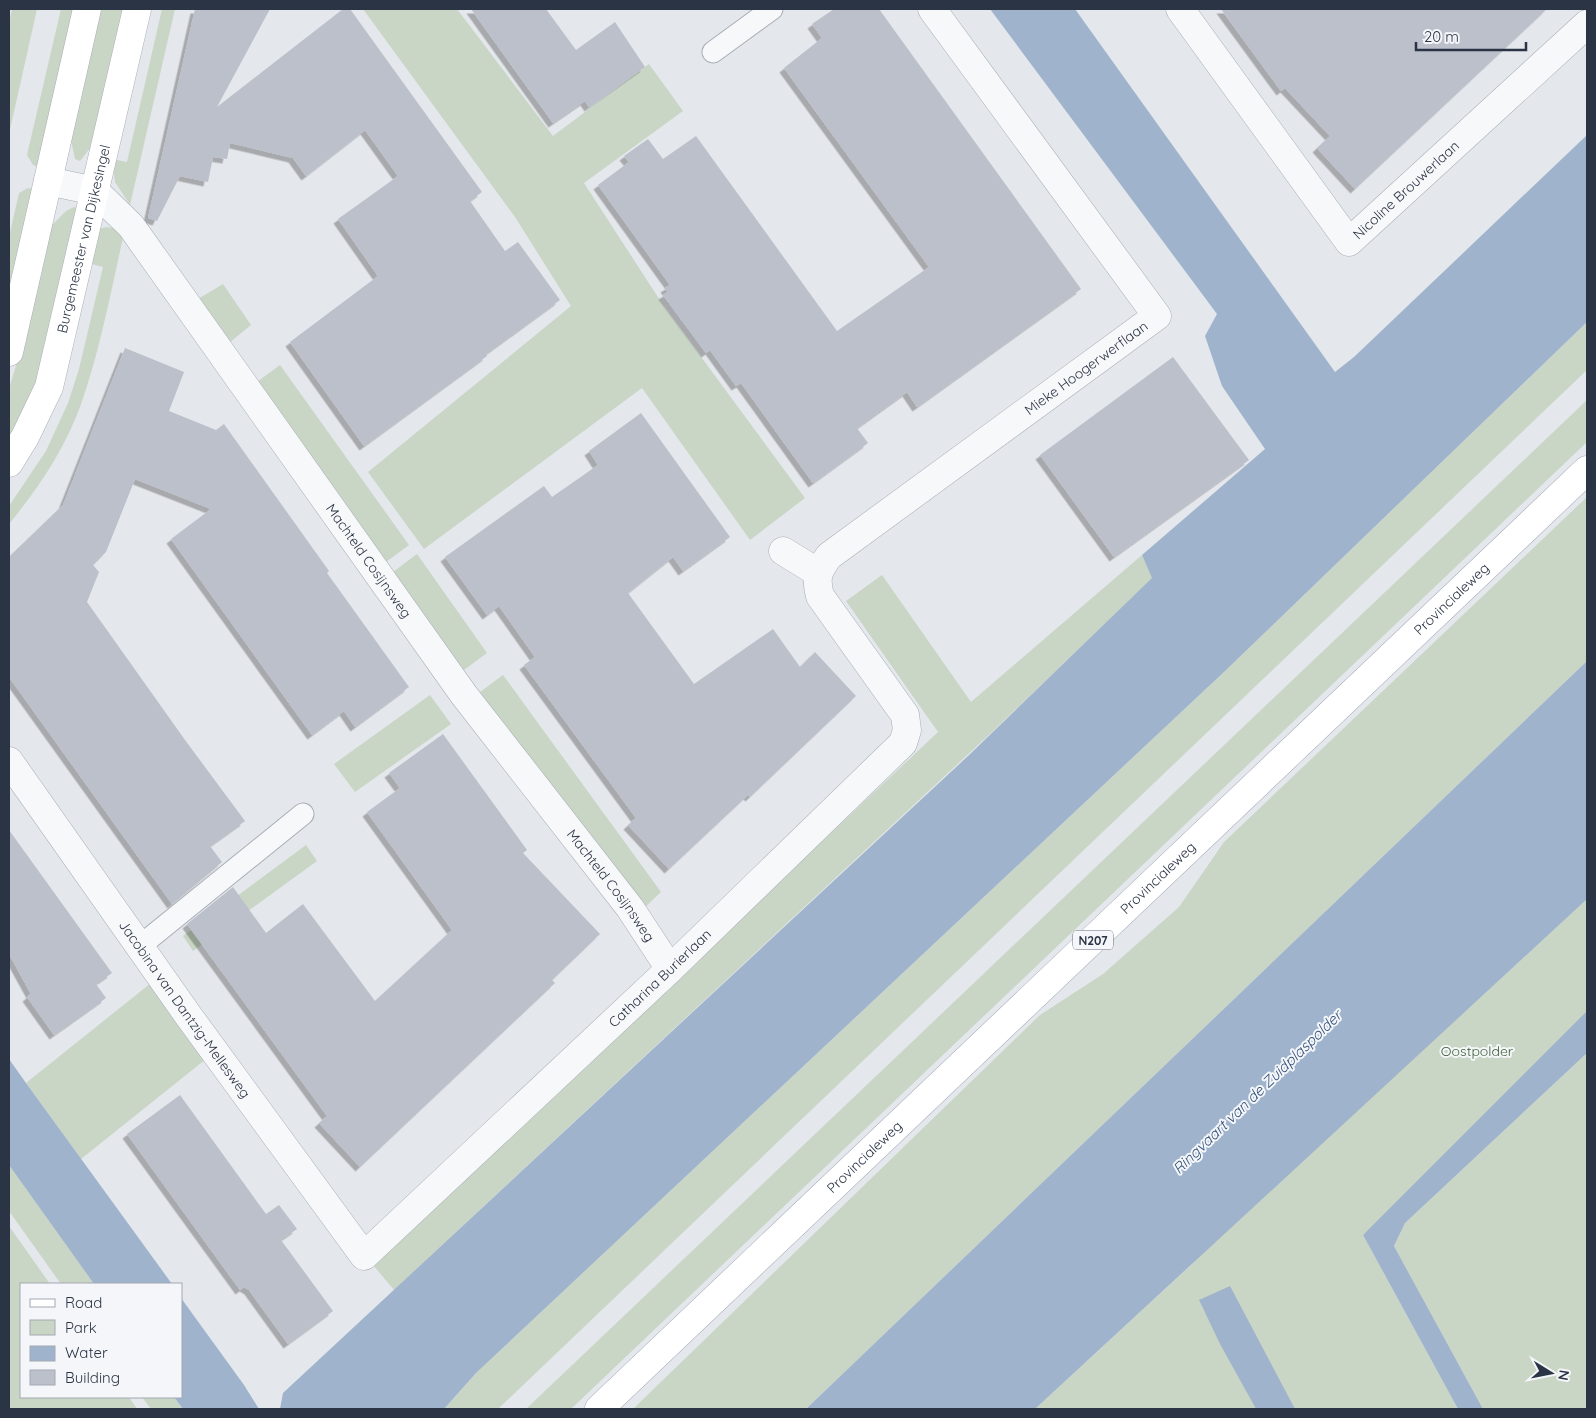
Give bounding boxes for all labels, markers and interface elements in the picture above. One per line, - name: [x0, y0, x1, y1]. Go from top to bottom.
- scale bar: [1416, 20, 1526, 52]
- text: 20 m: [1424, 27, 1459, 46]
- street label: Nicoline Brouwerlaan: [1349, 137, 1463, 243]
- street label: Burgemeester van Dijkesingel: [53, 143, 114, 335]
- street label: Mieke Hoogerwerflaan: [1021, 317, 1151, 419]
- street label: Machteld Cosijnsweg: [322, 500, 416, 622]
- street label: Provincialeweg: [1410, 559, 1493, 639]
- street label: Machteld Cosijnsweg: [563, 826, 659, 945]
- street label: Provincialeweg: [1116, 838, 1199, 918]
- street label: Jacobina van Dantzig-Mellesweg: [115, 917, 255, 1102]
- street label: Catharina Burierlaan: [605, 925, 715, 1031]
- road number: N207: [1073, 930, 1113, 950]
- water label: Ringvaart van de Zuidplaspolder: [1168, 1005, 1347, 1178]
- park label: Oostpolder: [1441, 1042, 1514, 1060]
- street label: Provincialeweg: [823, 1117, 906, 1197]
- legend: [20, 1283, 182, 1398]
- text: Road: [65, 1293, 102, 1312]
- text: Park: [65, 1318, 97, 1337]
- text: Water: [65, 1343, 108, 1362]
- north arrow: [1526, 1348, 1576, 1398]
- text: Building: [65, 1368, 120, 1387]
- text: N: [1554, 1369, 1574, 1382]

